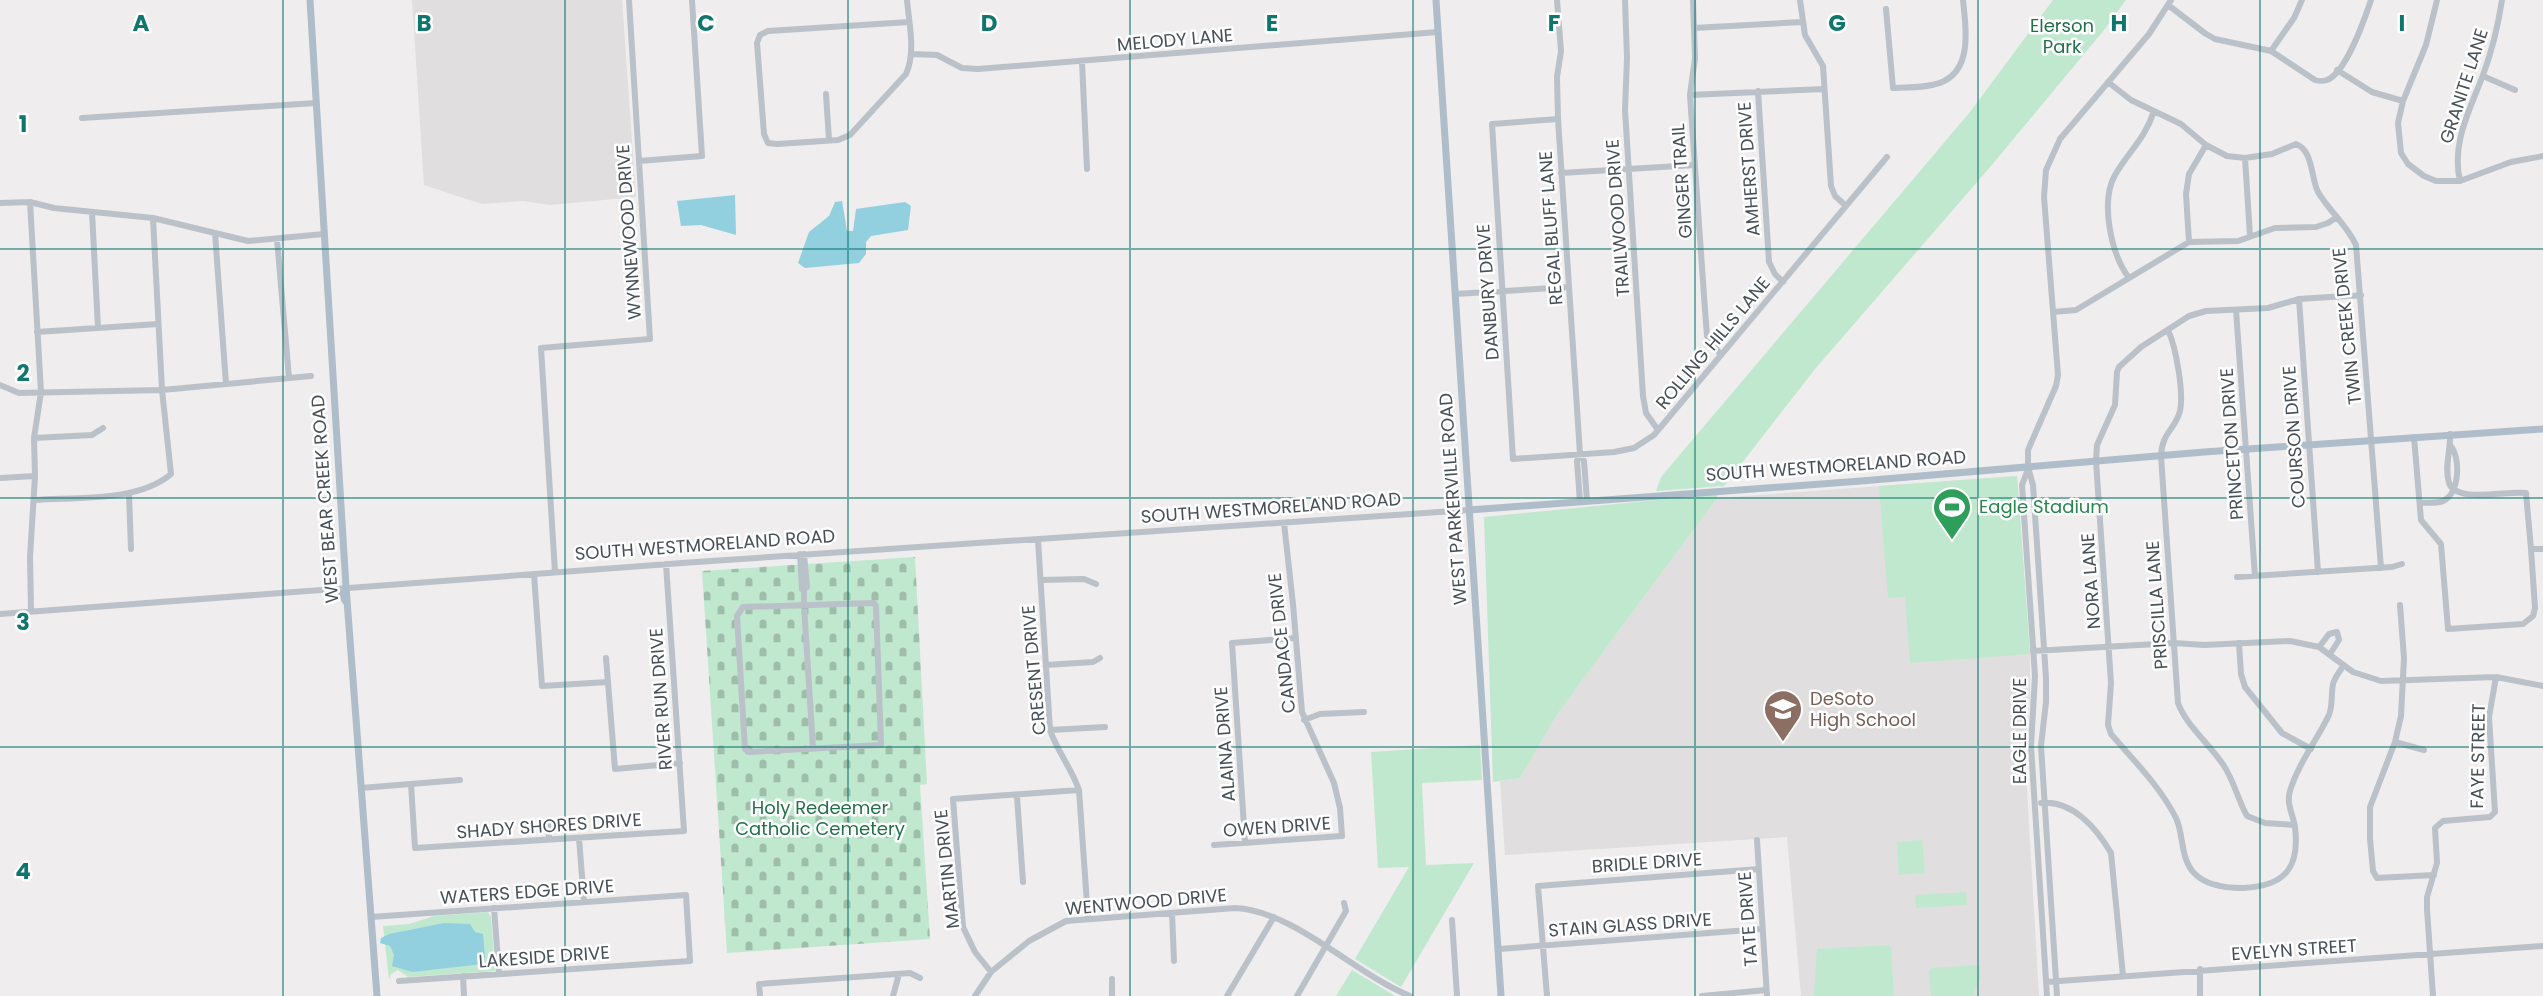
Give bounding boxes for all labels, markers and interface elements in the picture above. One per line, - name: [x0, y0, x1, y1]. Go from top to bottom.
- text: A: [133, 7, 150, 39]
- text: B: [416, 7, 432, 39]
- text: C: [697, 7, 715, 39]
- text: D: [981, 7, 997, 39]
- text: E: [1266, 7, 1278, 39]
- text: F: [1548, 7, 1560, 39]
- text: G: [1828, 7, 1846, 39]
- text: H: [2111, 7, 2127, 39]
- text: I: [2399, 7, 2405, 39]
- park label: Elerson Park: [2030, 13, 2094, 59]
- street label: MELODY LANE: [1116, 22, 1234, 57]
- street label: GRANITE LANE: [2433, 25, 2494, 147]
- street label: AMHERST DRIVE: [1731, 101, 1766, 237]
- text: 1: [19, 108, 27, 140]
- street label: GINGER TRAIL: [1665, 123, 1698, 239]
- street label: TRAILWOOD DRIVE: [1600, 138, 1635, 298]
- street label: WYNNEWOOD DRIVE: [610, 144, 647, 320]
- street label: REGAL BLUFF LANE: [1533, 150, 1568, 306]
- street label: DANBURY DRIVE: [1470, 223, 1505, 361]
- street label: TWIN CREEK DRIVE: [2326, 246, 2367, 406]
- street label: ROLLING HILLS LANE: [1650, 271, 1776, 414]
- text: 2: [16, 357, 30, 389]
- street label: COURSON DRIVE: [2276, 365, 2311, 509]
- street label: PRINCETON DRIVE: [2214, 367, 2249, 521]
- street label: WEST PARKERVILLE ROAD: [1433, 392, 1472, 606]
- street label: WEST BEAR CREEK ROAD: [305, 394, 344, 604]
- street label: SOUTH WESTMORELAND ROAD: [1705, 444, 1967, 487]
- street label: SOUTH WESTMORELAND ROAD: [1140, 486, 1402, 529]
- sports icon: Eagle Stadium: [1931, 486, 1973, 541]
- place label: Eagle Stadium: [1979, 494, 2109, 519]
- street label: SOUTH WESTMORELAND ROAD: [574, 523, 836, 566]
- street label: NORA LANE: [2075, 532, 2106, 630]
- street label: PRISCILLA LANE: [2140, 540, 2173, 670]
- street label: CANDACE DRIVE: [1262, 572, 1301, 714]
- street label: CRESENT DRIVE: [1015, 604, 1052, 736]
- text: 3: [16, 606, 30, 638]
- street label: RIVER RUN DRIVE: [643, 627, 678, 771]
- street label: EAGLE DRIVE: [2007, 678, 2032, 784]
- street label: ALAINA DRIVE: [1208, 686, 1241, 803]
- place label: DeSoto High School: [1810, 686, 1916, 732]
- school or university icon: DeSoto High School: [1762, 688, 1804, 743]
- street label: FAYE STREET: [2464, 703, 2491, 809]
- park label: Holy Redeemer Catholic Cemetery: [735, 795, 905, 841]
- street label: SHADY SHORES DRIVE: [456, 807, 642, 844]
- street label: MARTIN DRIVE: [928, 808, 965, 930]
- street label: OWEN DRIVE: [1222, 810, 1332, 843]
- street label: BRIDLE DRIVE: [1591, 846, 1703, 879]
- text: 4: [15, 855, 31, 887]
- street label: TATE DRIVE: [1732, 871, 1763, 967]
- street label: WATERS EDGE DRIVE: [439, 873, 615, 910]
- street label: WENTWOOD DRIVE: [1064, 882, 1228, 921]
- street label: STAIN GLASS DRIVE: [1547, 906, 1712, 943]
- street label: EVELYN STREET: [2230, 933, 2358, 966]
- street label: LAKESIDE DRIVE: [478, 939, 610, 974]

